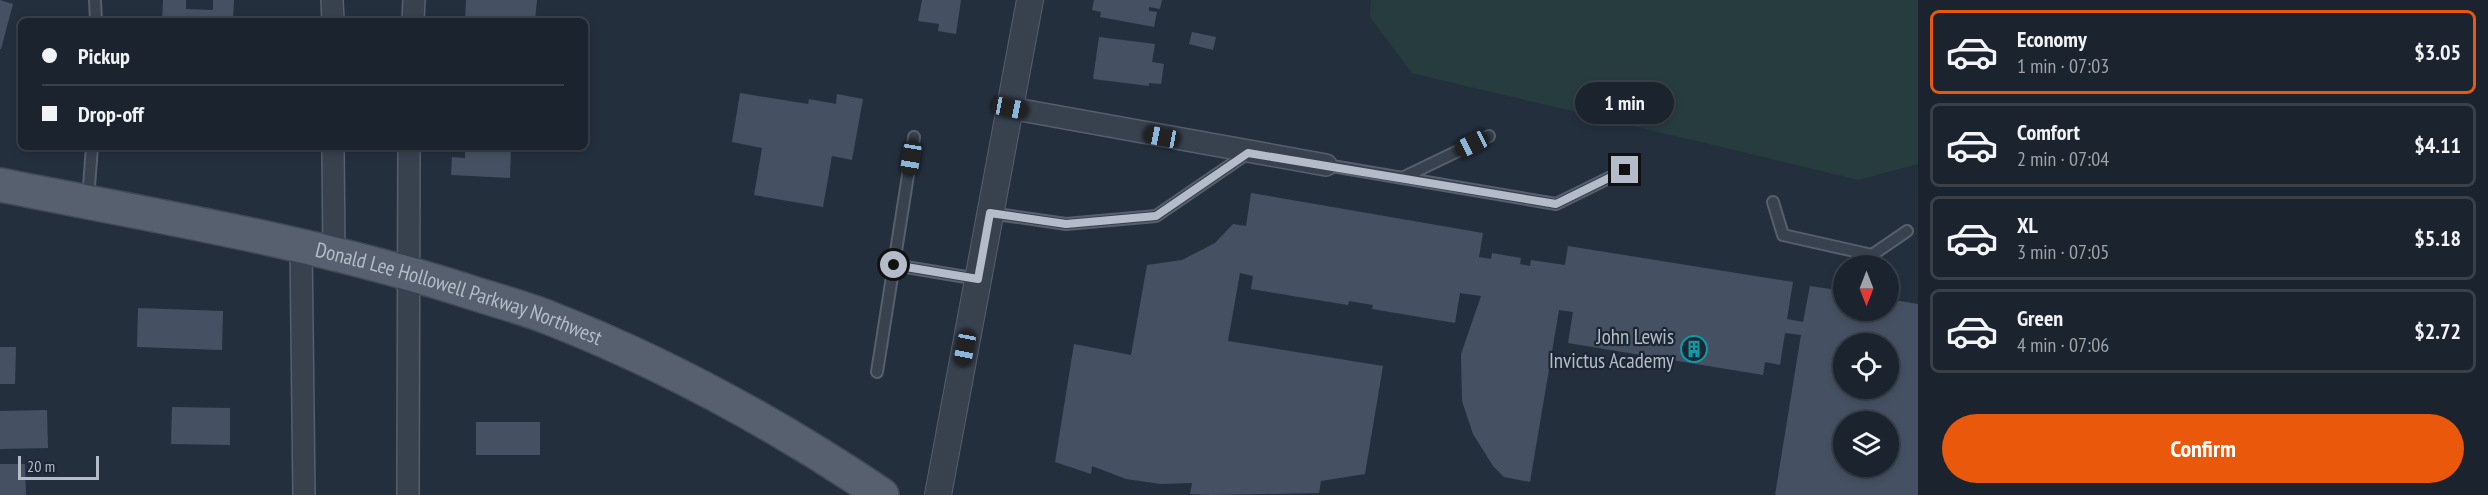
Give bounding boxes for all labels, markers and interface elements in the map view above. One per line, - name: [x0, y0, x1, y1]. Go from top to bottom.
- icon: car: [1945, 25, 1999, 79]
- text: Economy: [2017, 25, 2087, 53]
- text: $3.05: [2414, 38, 2461, 66]
- text: Pickup: [78, 42, 130, 70]
- text: 1 min · 07:03: [2017, 53, 2109, 79]
- callout: 1 min: [1576, 83, 1674, 125]
- text: 1 min: [1604, 90, 1645, 116]
- car: [991, 96, 1029, 120]
- text: Drop-off: [78, 100, 144, 128]
- icon: car: [1945, 118, 1999, 172]
- text: Comfort: [2017, 118, 2080, 146]
- car: [1143, 125, 1181, 149]
- car: [1452, 128, 1492, 160]
- text: $4.11: [2414, 131, 2461, 159]
- car: [899, 139, 923, 177]
- text: 2 min · 07:04: [2017, 146, 2109, 172]
- route end: [1611, 156, 1638, 183]
- icon: car: [1945, 211, 1999, 265]
- text: XL: [2017, 211, 2038, 239]
- text: $5.18: [2414, 224, 2461, 252]
- street label: Donald Lee Hollowell Parkway Northwest: [313, 236, 607, 351]
- text: 3 min · 07:05: [2017, 239, 2109, 265]
- route start: [880, 251, 907, 278]
- north arrow: [1833, 255, 1899, 321]
- map controls: [1833, 255, 1899, 477]
- icon: car: [1945, 304, 1999, 358]
- text: Green: [2017, 304, 2063, 332]
- text: $2.72: [2414, 317, 2461, 345]
- place label: John Lewis Invictus Academy: [1549, 323, 1674, 374]
- car: [953, 329, 977, 367]
- text: 4 min · 07:06: [2017, 332, 2109, 358]
- button: locate: [1833, 333, 1899, 399]
- building icon: John Lewis Invictus Academy: [1679, 334, 1709, 364]
- button: layers: [1833, 411, 1899, 477]
- button: Confirm: [1942, 414, 2464, 483]
- scale bar: [18, 453, 99, 480]
- text: 20 m: [27, 456, 55, 476]

